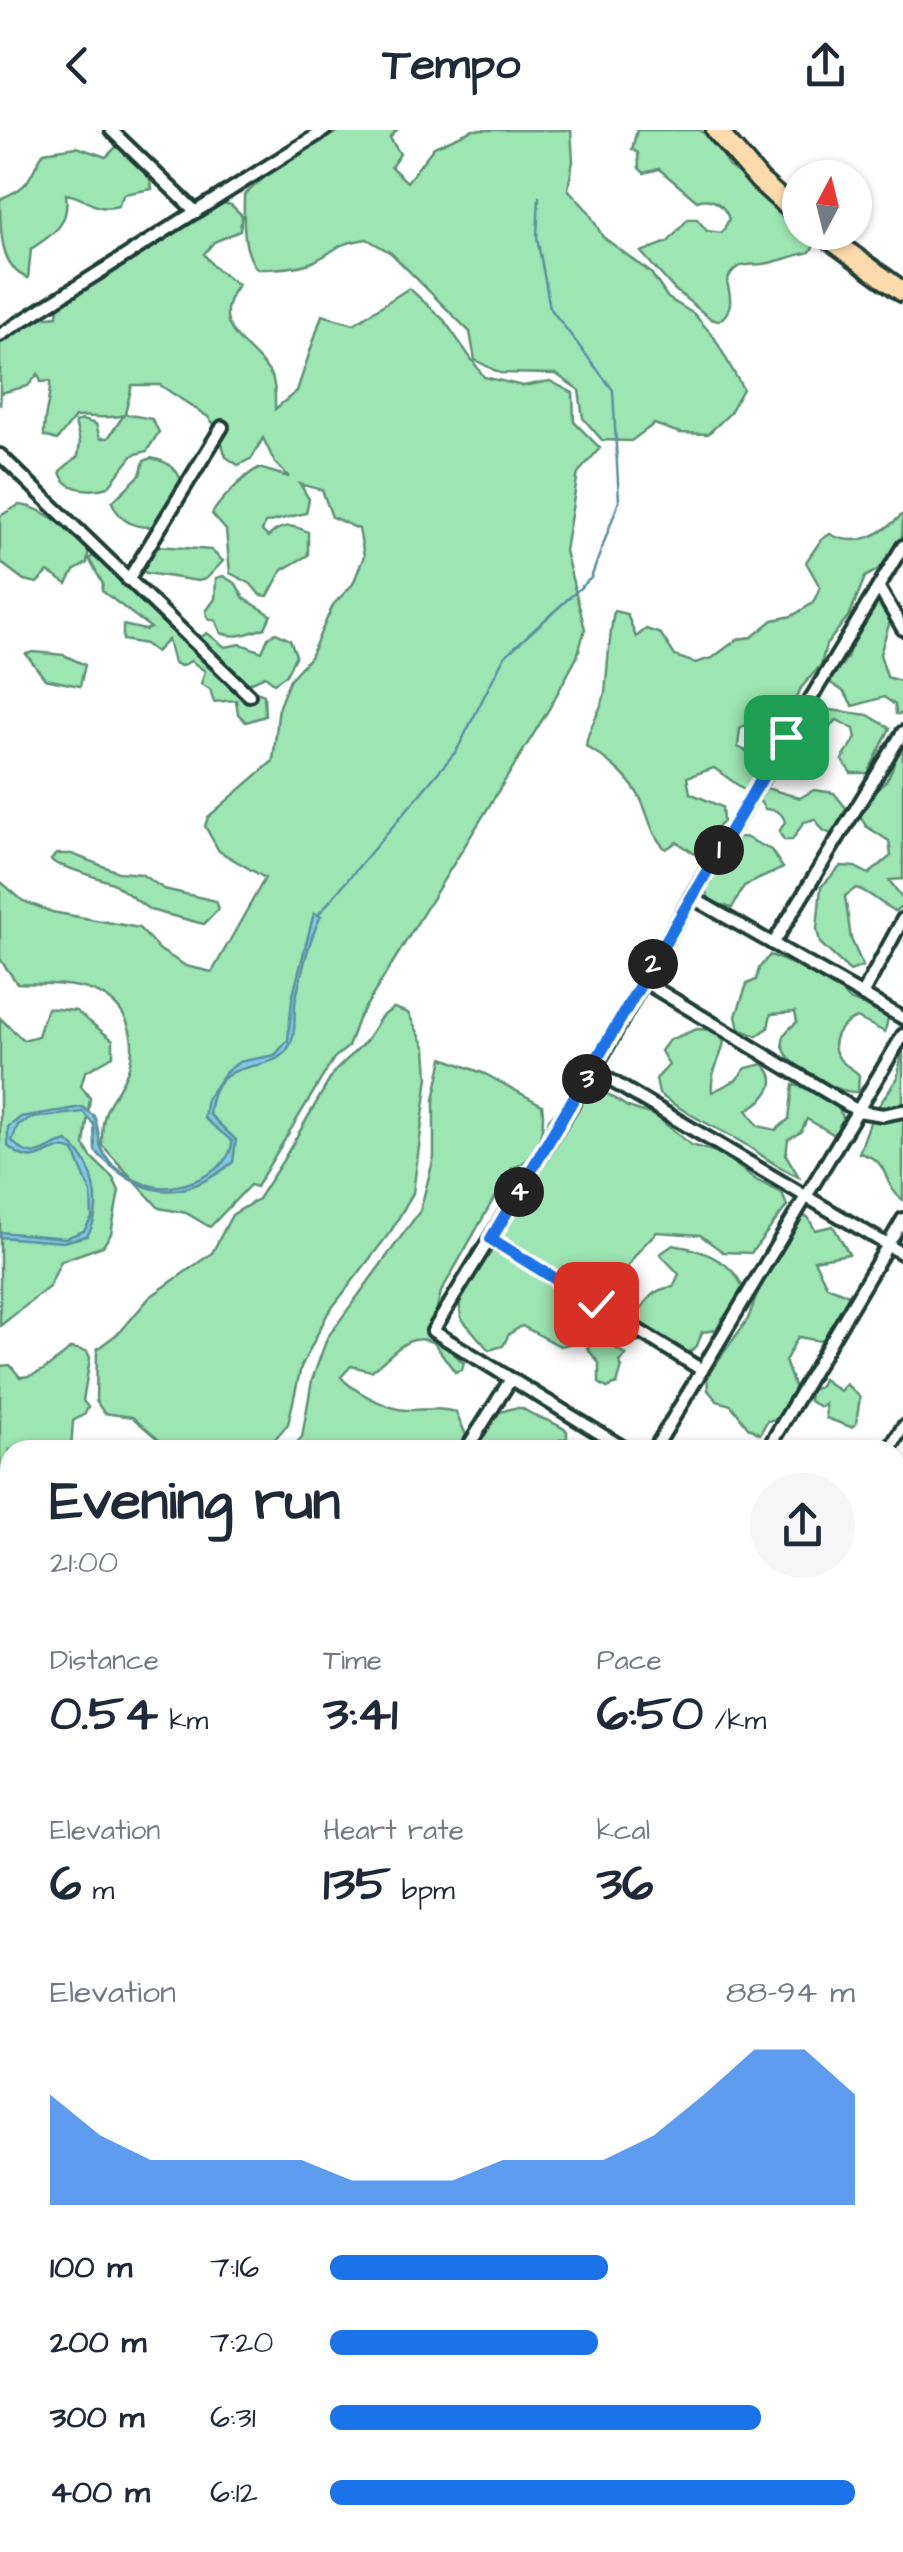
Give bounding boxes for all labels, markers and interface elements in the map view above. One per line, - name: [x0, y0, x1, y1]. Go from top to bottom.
- text: Tempo: [383, 34, 520, 96]
- icon: back: [50, 38, 105, 93]
- icon: share: [798, 38, 853, 93]
- north arrow: [782, 160, 872, 250]
- map controls: [782, 160, 872, 250]
- pin: [744, 695, 829, 780]
- icon: arrive: [759, 710, 814, 765]
- pin: 1: [694, 825, 744, 875]
- text: 1: [717, 830, 721, 869]
- pin: 2: [628, 939, 678, 989]
- text: 2: [645, 944, 661, 983]
- pin: 3: [562, 1054, 612, 1104]
- text: 3: [580, 1059, 594, 1098]
- pin: 4: [494, 1167, 544, 1217]
- text: 4: [509, 1172, 529, 1211]
- pin: [554, 1262, 639, 1347]
- icon: check: [569, 1277, 624, 1332]
- text: Evening run: [50, 1464, 340, 1540]
- button: share: [750, 1473, 855, 1578]
- text: 21:00: [50, 1540, 118, 1585]
- text: Distance: [50, 1641, 159, 1680]
- text: Time: [323, 1641, 382, 1680]
- text: Pace: [597, 1641, 662, 1680]
- text: 0.54: [50, 1680, 158, 1749]
- text: 3:41: [323, 1680, 398, 1749]
- text: 6:50: [597, 1680, 703, 1749]
- text: km: [158, 1701, 208, 1740]
- text: /km: [703, 1701, 766, 1740]
- text: Elevation: [50, 1811, 160, 1850]
- text: Heart rate: [323, 1811, 464, 1850]
- text: kcal: [597, 1811, 650, 1850]
- text: 6: [50, 1850, 81, 1919]
- text: 135: [323, 1850, 391, 1919]
- text: 36: [597, 1850, 653, 1919]
- text: m: [81, 1871, 114, 1910]
- text: bpm: [391, 1871, 455, 1910]
- text: Elevation: [50, 1970, 176, 2015]
- text: 88–94 m: [726, 1970, 855, 2015]
- text: 100 m: [50, 2245, 132, 2290]
- text: 7:16: [210, 2245, 259, 2290]
- text: 200 m: [50, 2320, 146, 2365]
- text: 7:20: [210, 2320, 274, 2365]
- text: 300 m: [50, 2395, 144, 2440]
- text: 6:31: [210, 2395, 256, 2440]
- text: 400 m: [50, 2470, 150, 2515]
- text: 6:12: [210, 2470, 258, 2515]

